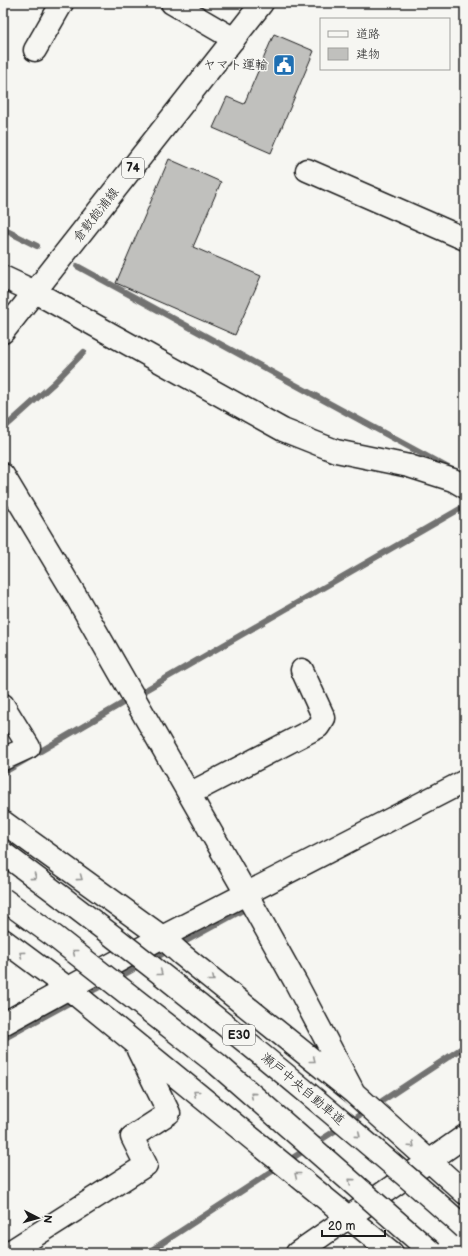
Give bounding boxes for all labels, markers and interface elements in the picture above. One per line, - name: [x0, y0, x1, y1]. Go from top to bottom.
- legend: [320, 18, 450, 70]
- text: 道路: [356, 27, 380, 42]
- text: 建物: [356, 47, 380, 62]
- public building icon: ヤマト運輸: [271, 52, 297, 78]
- place label: ヤマト運輸: [203, 57, 268, 73]
- road number: 74: [122, 158, 144, 178]
- street label: 倉敷飽浦線: [70, 184, 123, 246]
- one-way arrow: [30, 872, 37, 879]
- one-way arrow: [76, 873, 83, 880]
- one-way arrow: [73, 950, 80, 957]
- one-way arrow: [19, 951, 26, 959]
- one-way arrow: [155, 968, 162, 975]
- one-way arrow: [207, 974, 214, 981]
- road number: E30: [223, 1025, 255, 1045]
- street label: 瀬戸中央自動車道: [258, 1049, 348, 1129]
- one-way arrow: [308, 1056, 315, 1063]
- one-way arrow: [194, 1090, 201, 1097]
- one-way arrow: [250, 1092, 258, 1100]
- one-way arrow: [353, 1130, 360, 1137]
- one-way arrow: [407, 1140, 414, 1147]
- one-way arrow: [294, 1172, 302, 1179]
- one-way arrow: [348, 1178, 356, 1185]
- north arrow: [18, 1198, 58, 1238]
- scale bar: [322, 1212, 385, 1238]
- text: N: [41, 1214, 54, 1224]
- text: 20 m: [328, 1219, 355, 1234]

